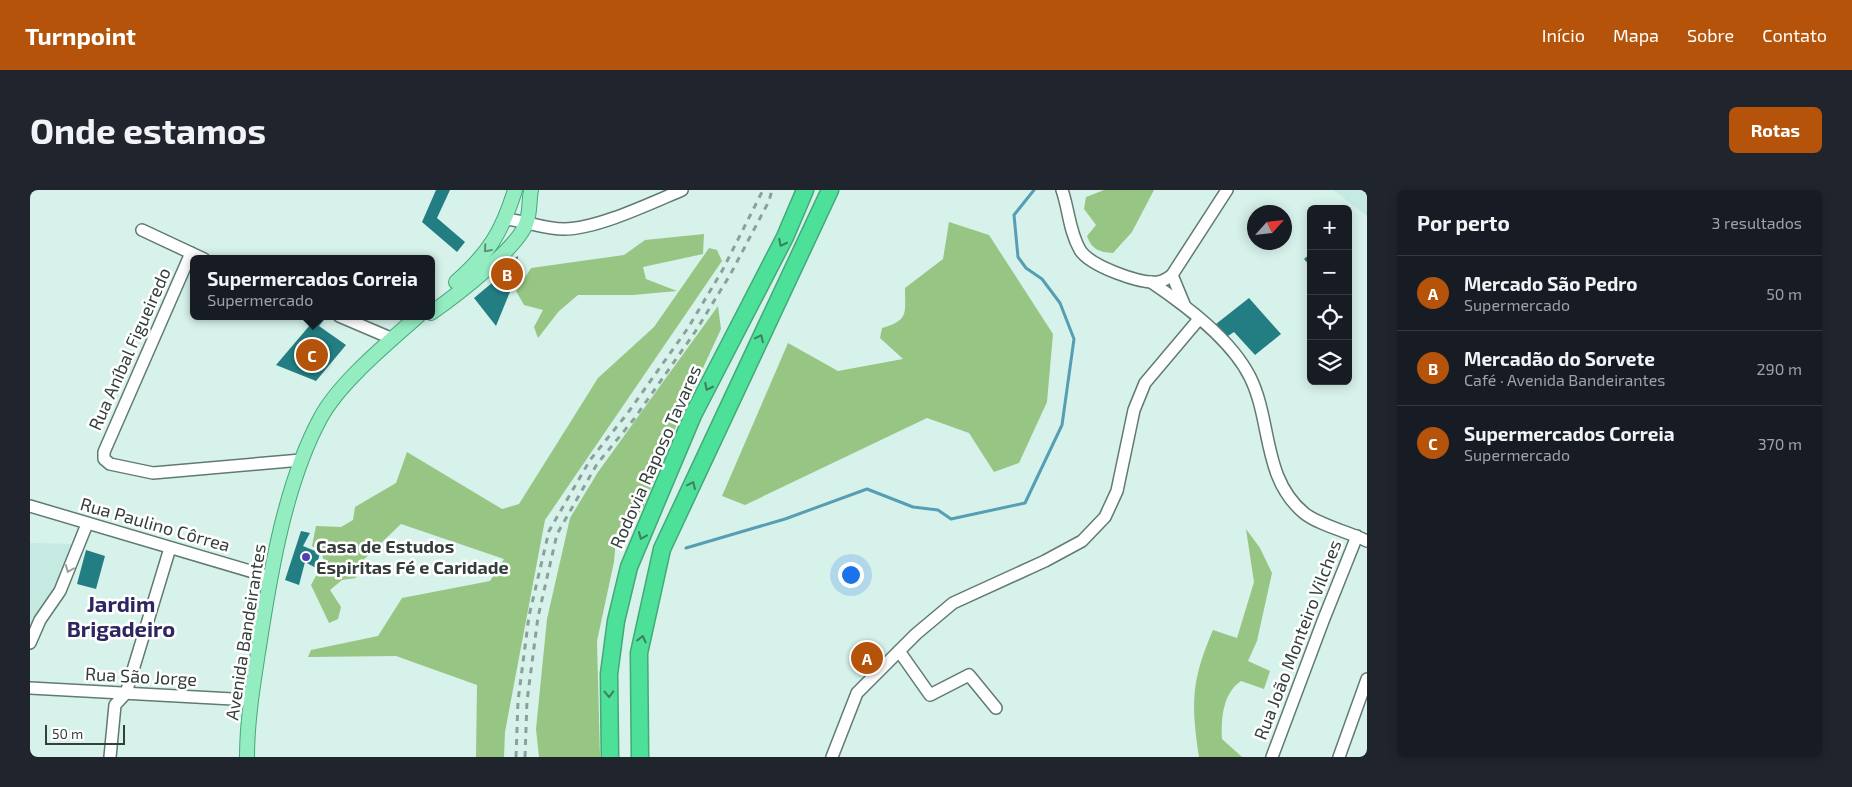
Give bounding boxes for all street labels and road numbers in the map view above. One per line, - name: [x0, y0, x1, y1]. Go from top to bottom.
- street label: Rua Aníbal Figueiredo: [83, 264, 175, 433]
- street label: Rodovia Raposo Tavares: [605, 362, 705, 552]
- street label: Rua Paulino Côrrea: [78, 492, 233, 556]
- street label: Rua João Monteiro Vilches: [1249, 537, 1345, 743]
- street label: Avenida Bandeirantes: [220, 542, 270, 722]
- street label: Rua São Jorge: [84, 662, 198, 690]

